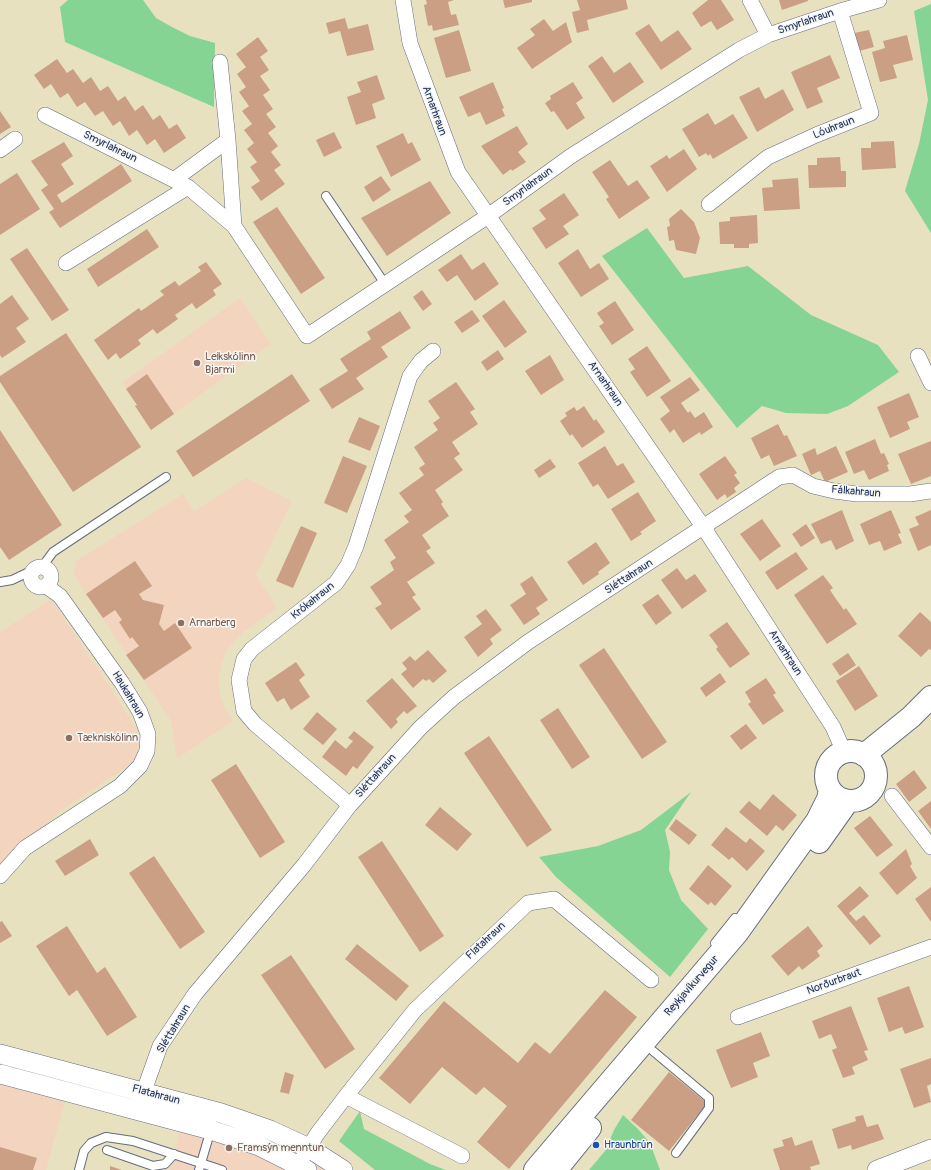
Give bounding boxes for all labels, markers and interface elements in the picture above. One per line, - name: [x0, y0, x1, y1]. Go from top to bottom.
- street label: Smyrlahraun: [776, 6, 836, 38]
- street label: Arnarhraun: [419, 84, 449, 138]
- street label: Lóuhraun: [811, 114, 857, 142]
- street label: Smyrlahraun: [81, 128, 139, 166]
- street label: Smyrlahraun: [501, 165, 555, 209]
- place label: Leikskólinn Bjarmi: [205, 350, 256, 376]
- marker: Leikskólinn Bjarmi: [192, 358, 202, 368]
- street label: Arnarhraun: [585, 359, 625, 409]
- street label: Fálkahraun: [831, 483, 881, 501]
- street label: Sléttahraun: [603, 557, 655, 597]
- street label: Krókahraun: [289, 580, 337, 622]
- place label: Arnarberg: [189, 616, 236, 630]
- marker: Arnarberg: [176, 618, 186, 628]
- street label: Arnarhraun: [765, 628, 805, 678]
- street label: Haukahraun: [109, 669, 147, 721]
- place label: Tækniskólinn: [77, 731, 138, 745]
- marker: Tækniskólinn: [64, 733, 74, 743]
- street label: Sléttahraun: [353, 751, 399, 801]
- street label: Flatahraun: [463, 919, 509, 963]
- street label: Reykjavíkurvegur: [662, 953, 722, 1019]
- street label: Norðurbraut: [805, 966, 863, 998]
- street label: Sléttahraun: [154, 1002, 194, 1056]
- street label: Flatahraun: [130, 1082, 182, 1108]
- place label: Hraunbrún: [604, 1138, 653, 1152]
- marker: Hraunbrún: [591, 1140, 601, 1150]
- place label: Framsýn menntun: [237, 1141, 324, 1155]
- marker: Framsýn menntun: [224, 1143, 234, 1153]

